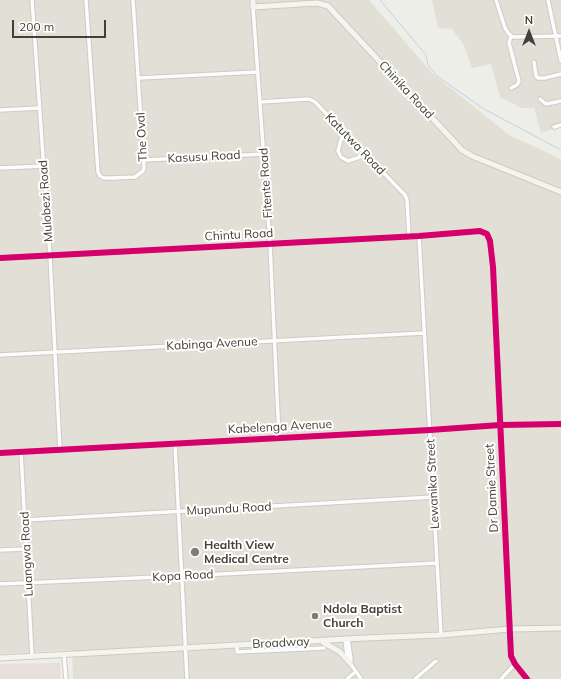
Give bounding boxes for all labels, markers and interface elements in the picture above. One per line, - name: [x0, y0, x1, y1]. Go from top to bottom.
- scale bar: [14, 12, 108, 38]
- north arrow: [509, 12, 549, 52]
- text: N: [525, 13, 533, 27]
- text: 200 m: [19, 19, 54, 34]
- street label: Chinika Road: [376, 58, 436, 122]
- street label: Katutwa Road: [322, 110, 388, 178]
- street label: The Oval: [134, 112, 150, 162]
- street label: Fitente Road: [256, 147, 276, 219]
- street label: Kasusu Road: [167, 148, 241, 166]
- street label: Mulobezi Road: [36, 159, 56, 243]
- street label: Chintu Road: [204, 226, 274, 244]
- street label: Kabinga Avenue: [166, 334, 258, 354]
- street label: Kabelenga Avenue: [228, 417, 332, 437]
- street label: Lewanika Street: [423, 439, 443, 529]
- street label: Dr Damie Street: [482, 443, 502, 533]
- street label: Mupundu Road: [186, 500, 272, 518]
- street label: Luangwa Road: [18, 511, 36, 597]
- place label: Health View Medical Centre: [204, 538, 289, 566]
- marker: Health View Medical Centre: [189, 546, 201, 558]
- street label: Kopa Road: [152, 567, 214, 585]
- place label: Ndola Baptist Church: [323, 602, 402, 630]
- marker: Ndola Baptist Church: [310, 611, 320, 621]
- street label: Broadway: [252, 634, 310, 652]

